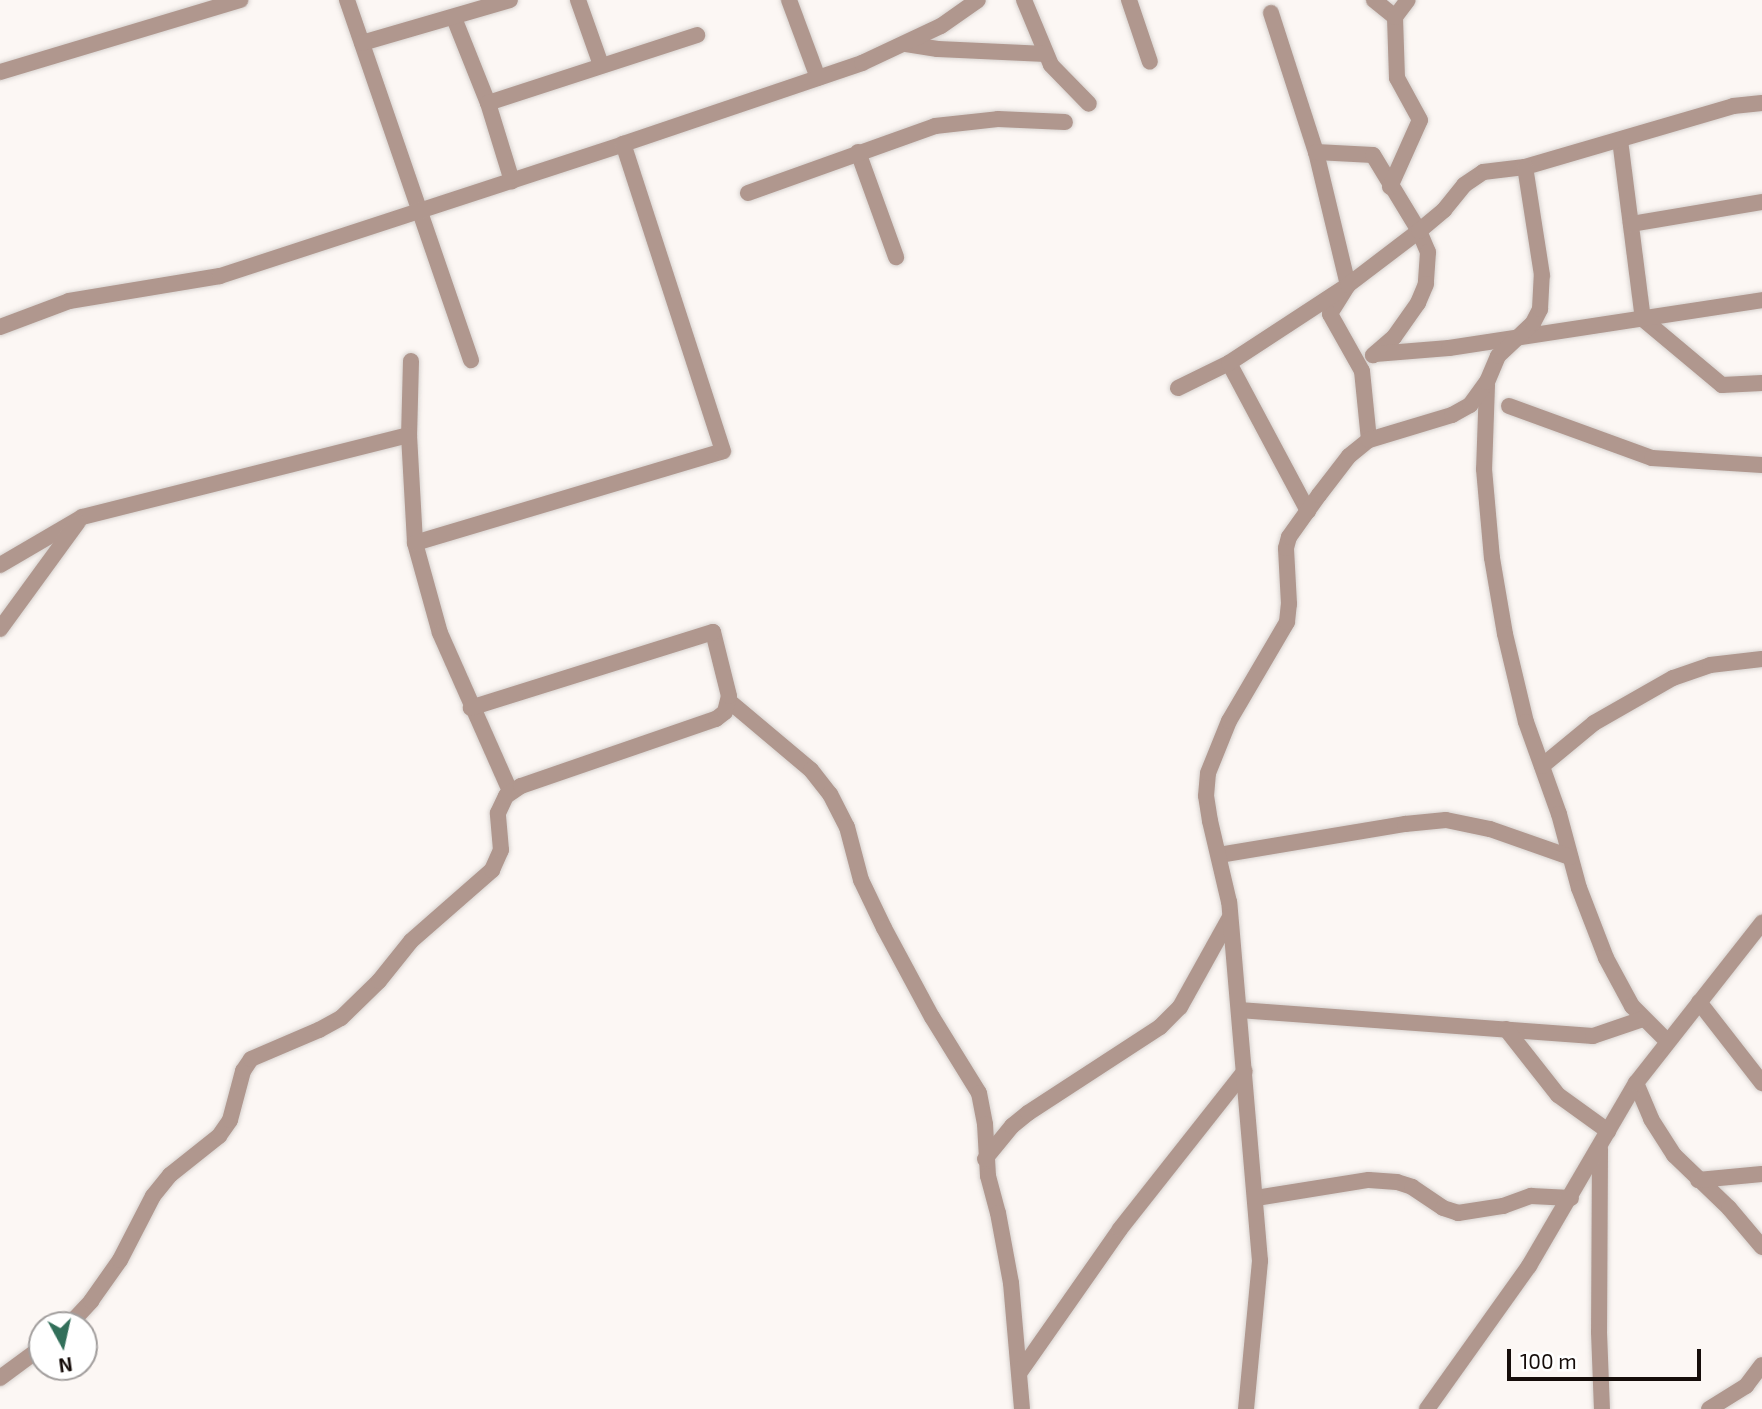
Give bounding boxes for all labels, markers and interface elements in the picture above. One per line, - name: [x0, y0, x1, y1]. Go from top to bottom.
- north arrow: [28, 1311, 98, 1381]
- scale bar: [1510, 1336, 1704, 1380]
- text: 100 m: [1520, 1348, 1577, 1373]
- text: N: [57, 1353, 74, 1378]

